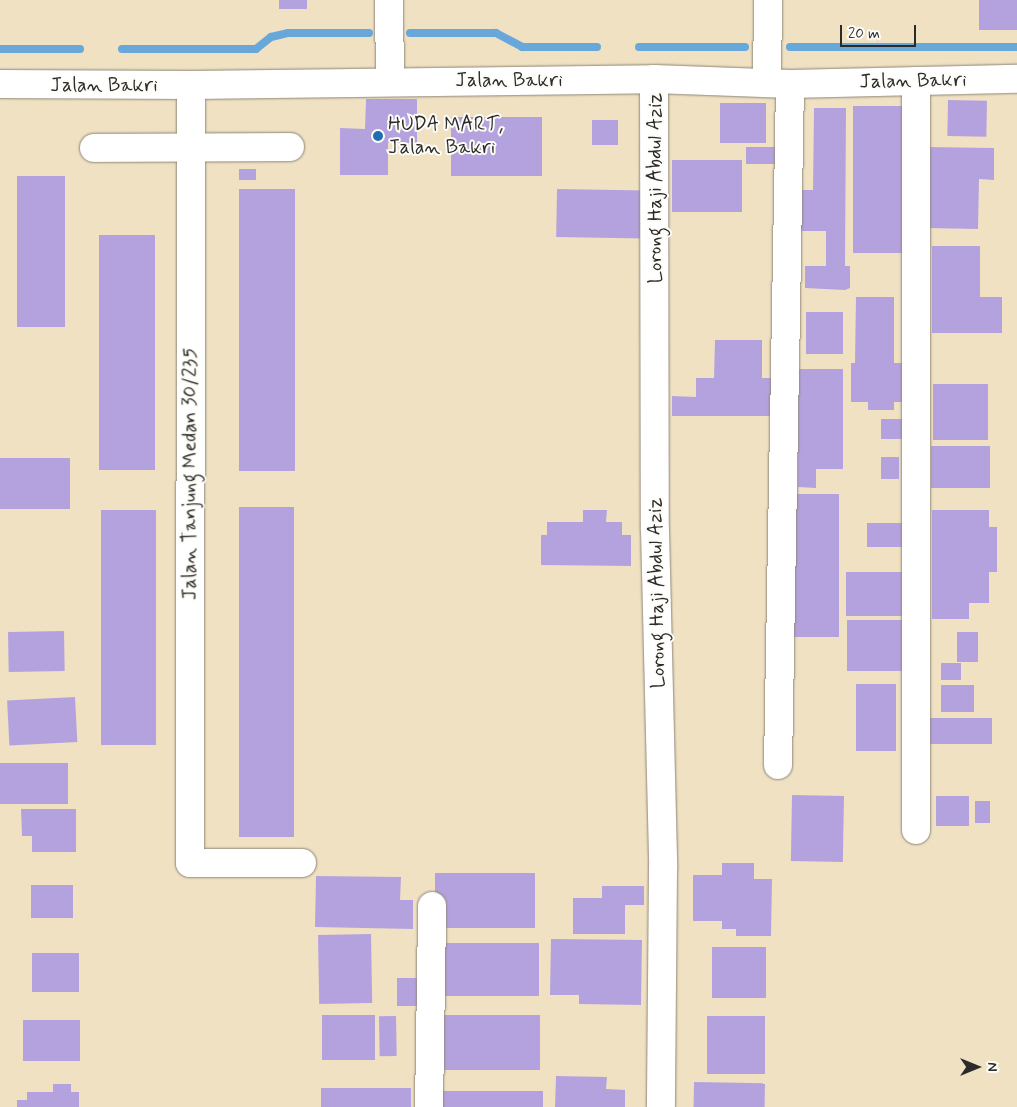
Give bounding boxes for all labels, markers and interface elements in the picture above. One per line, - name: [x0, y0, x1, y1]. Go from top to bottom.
- scale bar: [842, 15, 918, 47]
- text: 20 m: [848, 24, 880, 44]
- street label: Jalan Bakri: [456, 68, 562, 92]
- street label: Jalan Bakri: [860, 68, 966, 94]
- street label: Jalan Bakri: [51, 73, 157, 97]
- street label: Lorong Haji Abdul Aziz: [643, 93, 667, 283]
- place label: HUDA MART, Jalan Bakri: [388, 112, 504, 159]
- marker: HUDA MART, Jalan Bakri: [372, 130, 384, 142]
- street label: Jalan Tanjung Medan 30/235: [178, 348, 202, 600]
- street label: Lorong Haji Abdul Aziz: [643, 497, 671, 689]
- north arrow: [952, 1042, 1002, 1092]
- text: N: [983, 1062, 1001, 1072]

